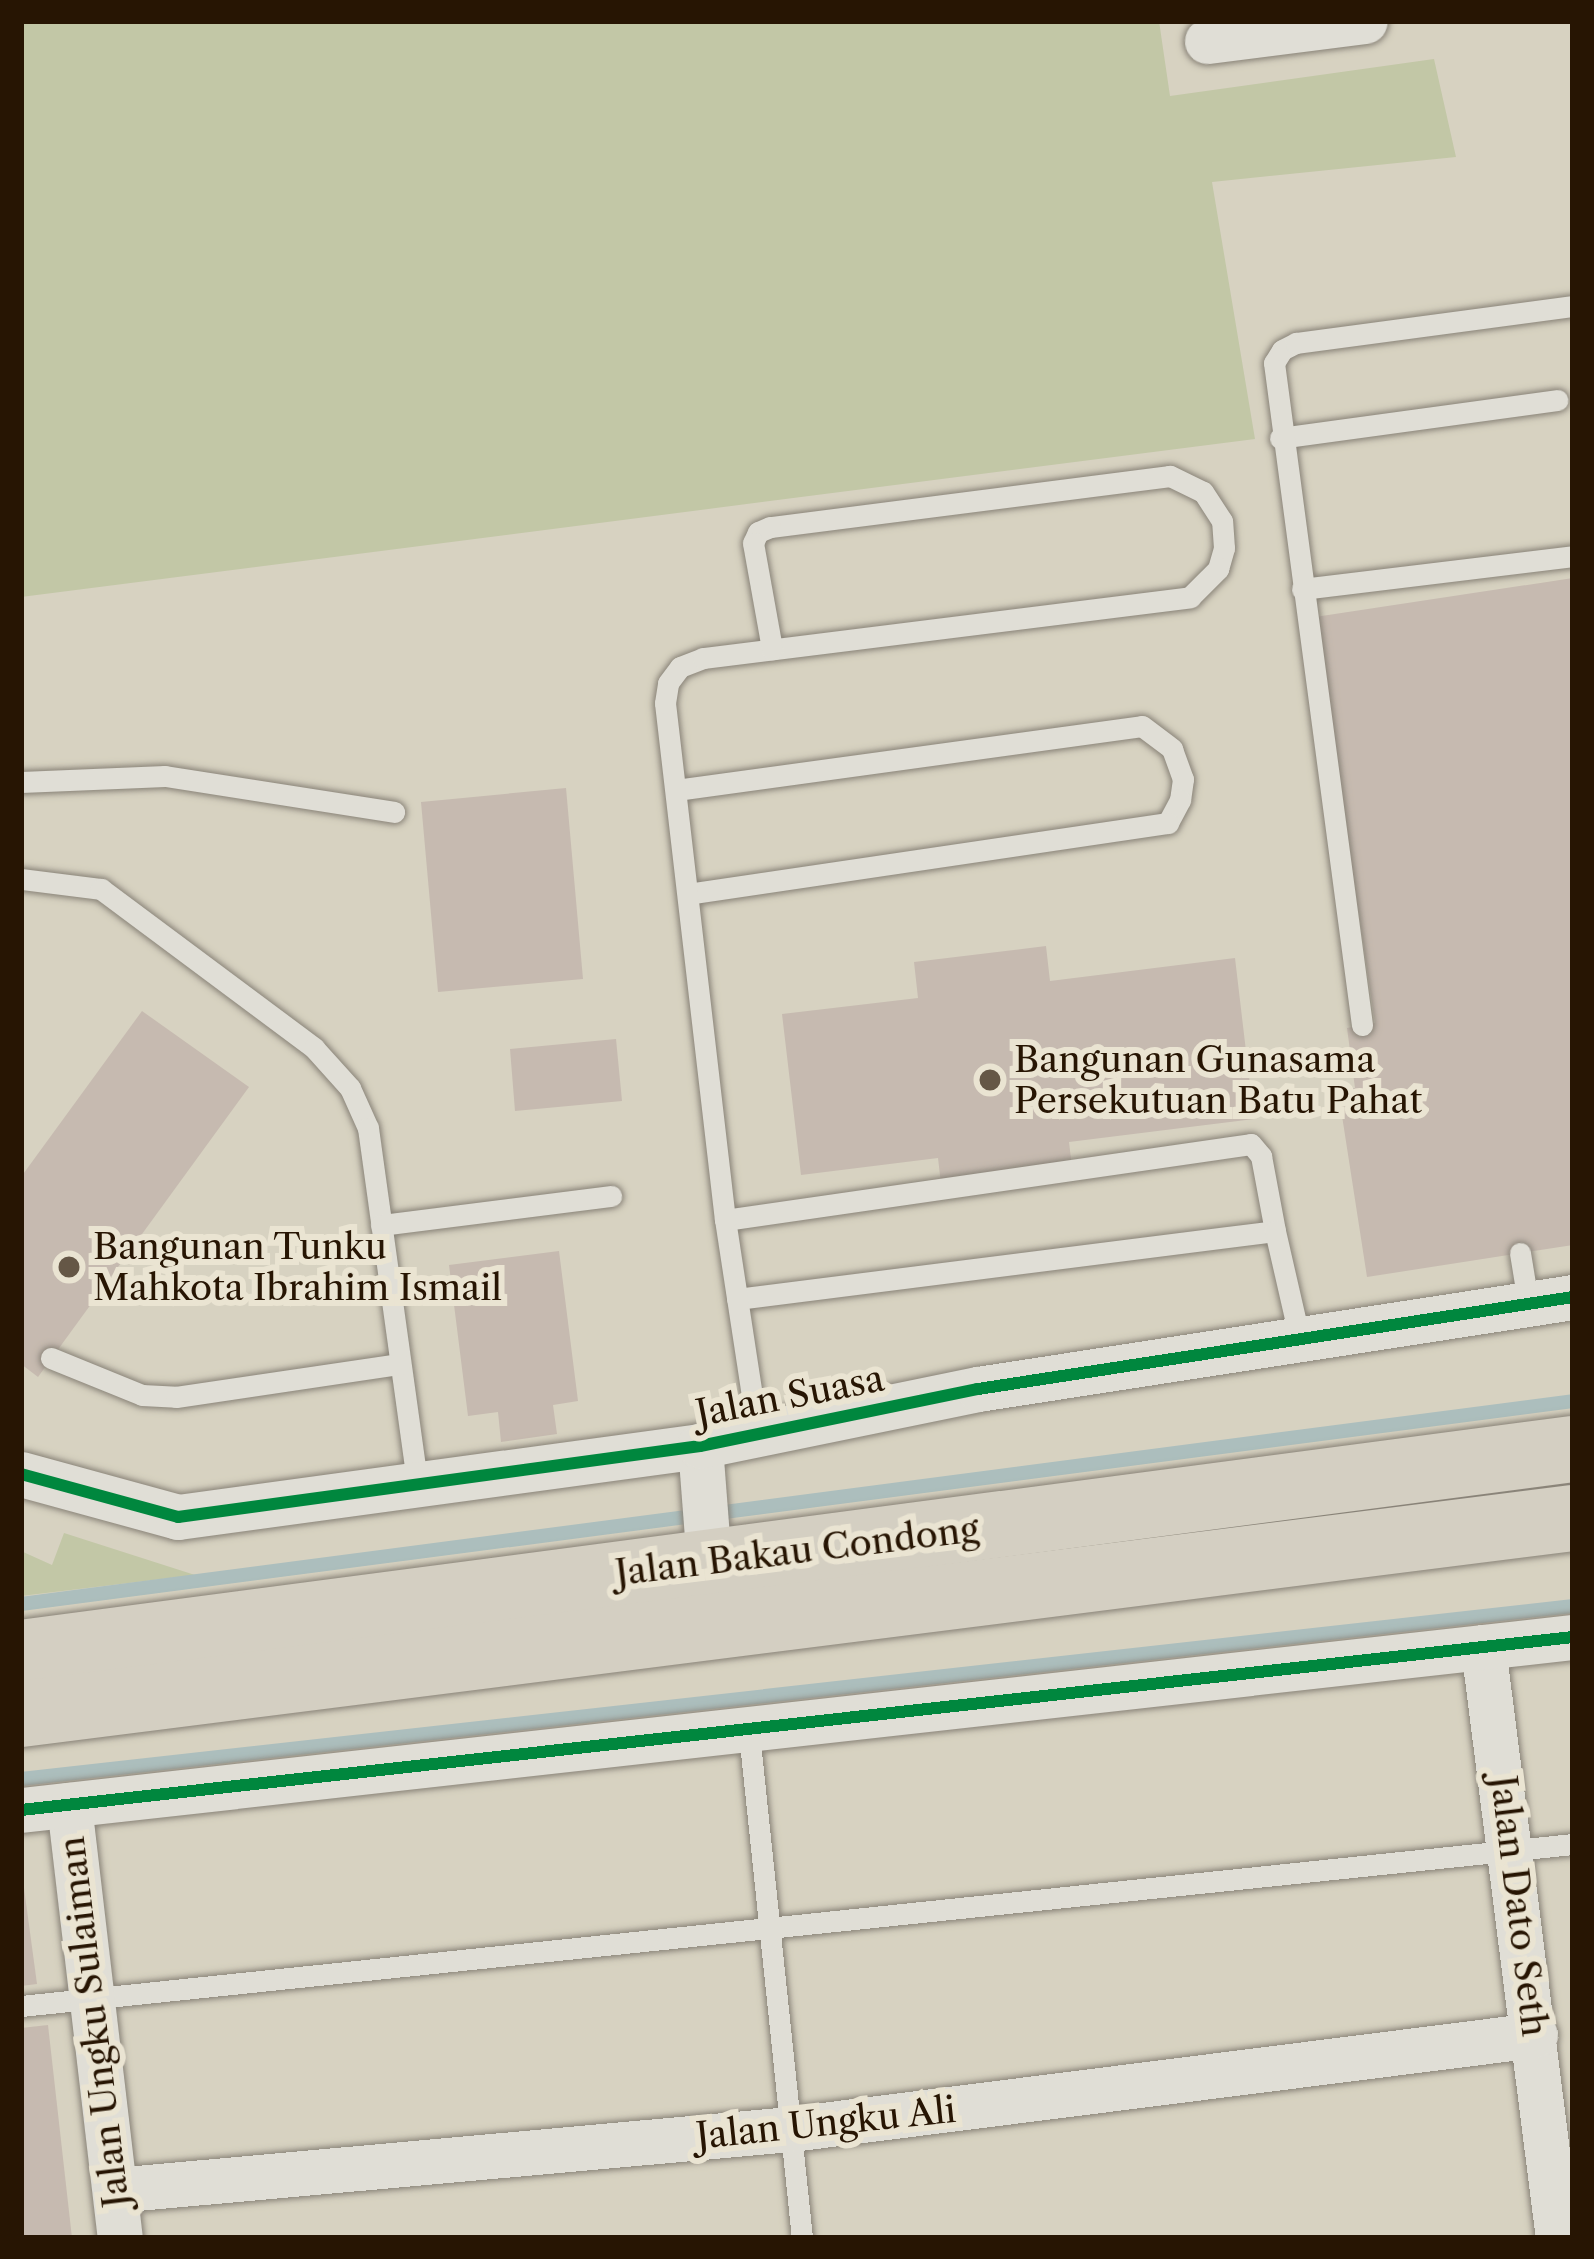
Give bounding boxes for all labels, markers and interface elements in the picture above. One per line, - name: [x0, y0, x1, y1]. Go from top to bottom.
- place label: Bangunan Gunasama Persekutuan Batu Pahat: [1014, 1037, 1422, 1122]
- marker: Bangunan Gunasama Persekutuan Batu Pahat: [977, 1067, 1003, 1093]
- place label: Bangunan Tunku Mahkota Ibrahim Ismail: [93, 1224, 502, 1309]
- marker: Bangunan Tunku Mahkota Ibrahim Ismail: [56, 1254, 82, 1280]
- street label: Jalan Suasa: [692, 1357, 888, 1435]
- street label: Jalan Bakau Condong: [613, 1507, 981, 1595]
- street label: Jalan Dato Seth: [1482, 1773, 1556, 2039]
- street label: Jalan Ungku Sulaiman: [50, 1834, 138, 2210]
- street label: Jalan Ungku Ali: [693, 2088, 959, 2158]

